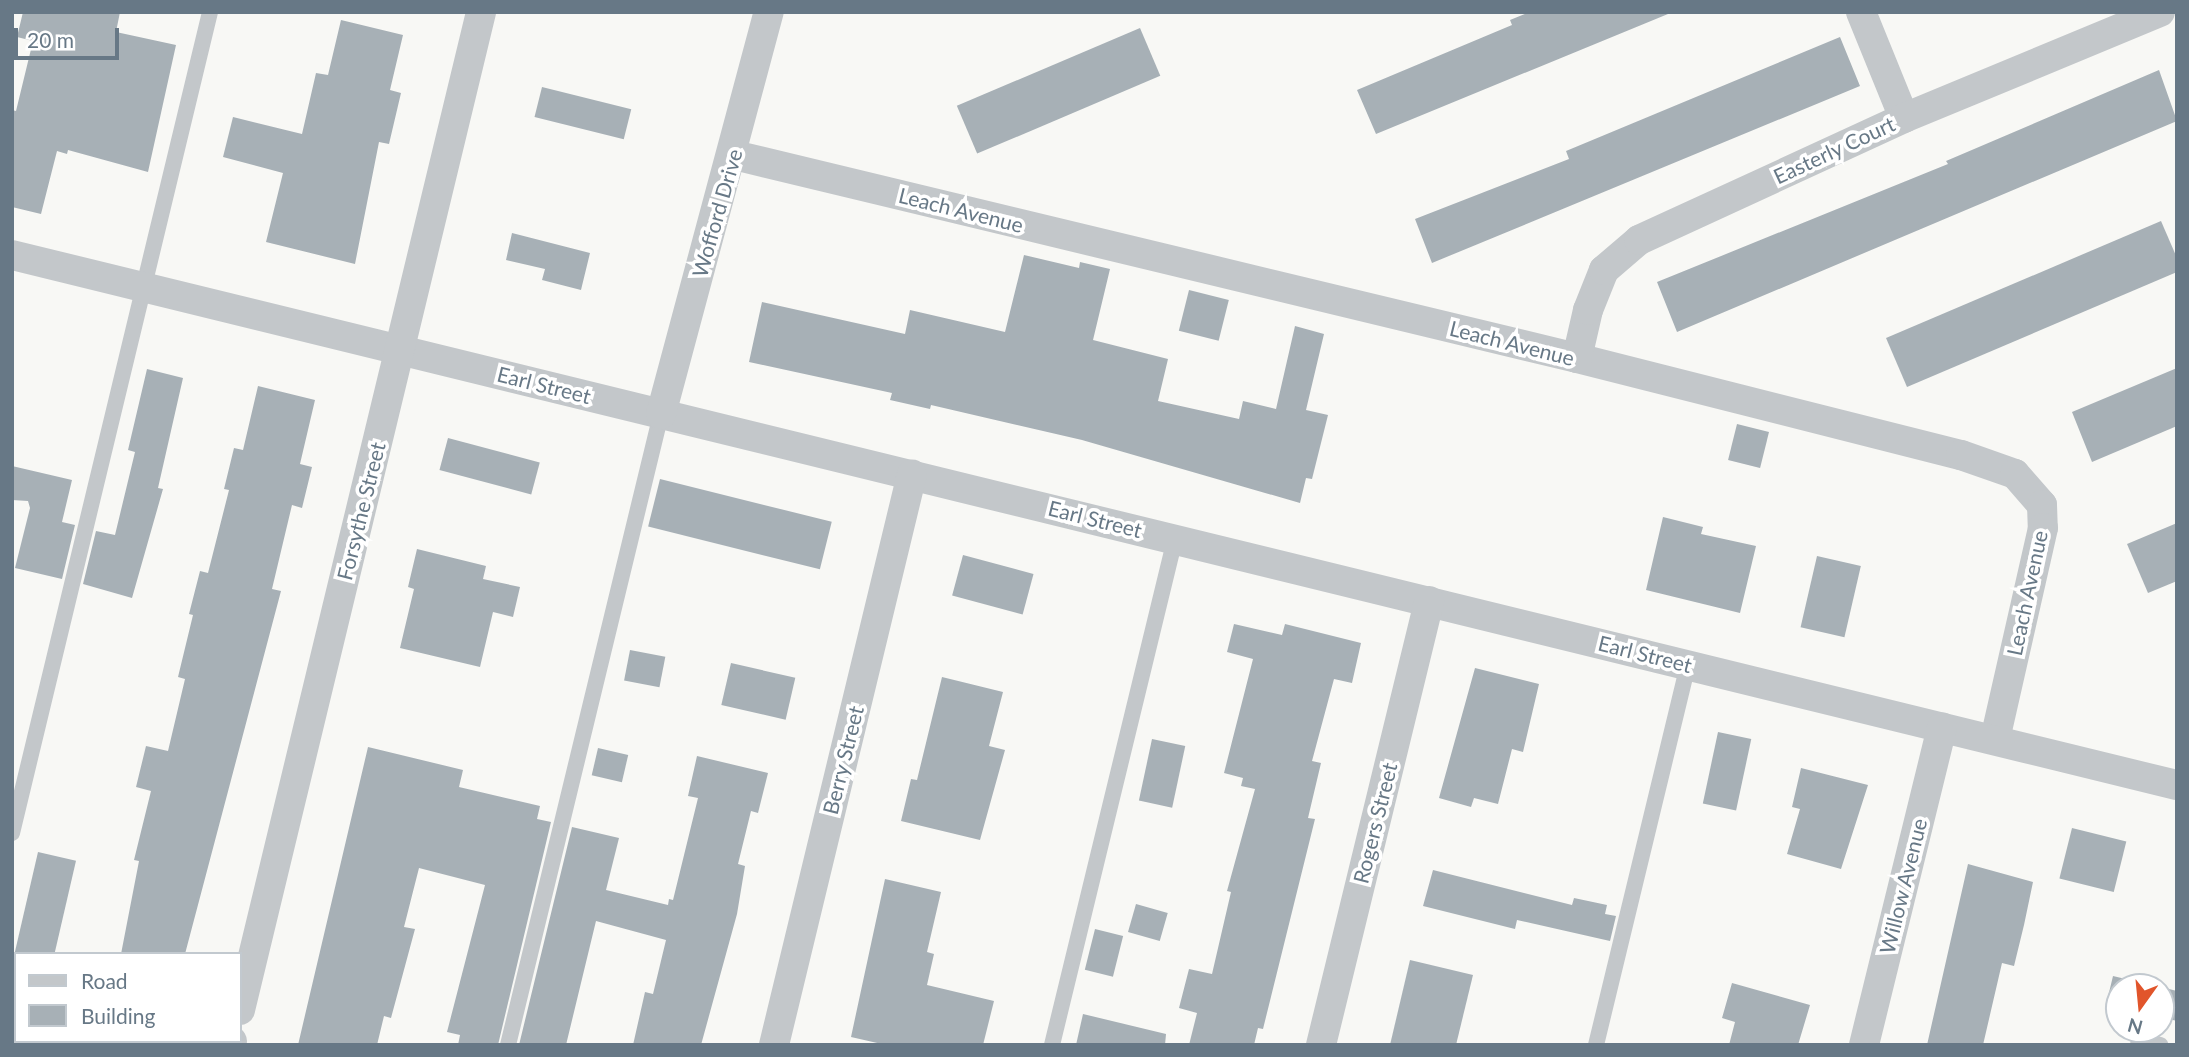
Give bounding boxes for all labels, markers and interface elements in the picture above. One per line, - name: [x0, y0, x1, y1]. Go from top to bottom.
- scale bar: [18, 14, 122, 58]
- text: 20 m: [27, 27, 74, 52]
- street label: Easterly Court: [1769, 111, 1899, 189]
- street label: Wofford Drive: [687, 146, 747, 280]
- street label: Leach Avenue: [896, 182, 1026, 238]
- street label: Leach Avenue: [1447, 315, 1577, 371]
- street label: Earl Street: [495, 361, 593, 409]
- street label: Forsythe Street: [332, 439, 390, 583]
- street label: Earl Street: [1046, 495, 1144, 543]
- street label: Leach Avenue: [2001, 528, 2053, 658]
- street label: Earl Street: [1596, 630, 1694, 678]
- street label: Berry Street: [817, 703, 869, 817]
- street label: Rogers Street: [1348, 760, 1402, 886]
- street label: Willow Avenue: [1874, 815, 1932, 957]
- legend: [14, 952, 242, 1043]
- text: Road: [81, 968, 128, 993]
- north arrow: [2105, 973, 2175, 1043]
- text: Building: [81, 1003, 156, 1028]
- text: N: [2125, 1014, 2145, 1040]

